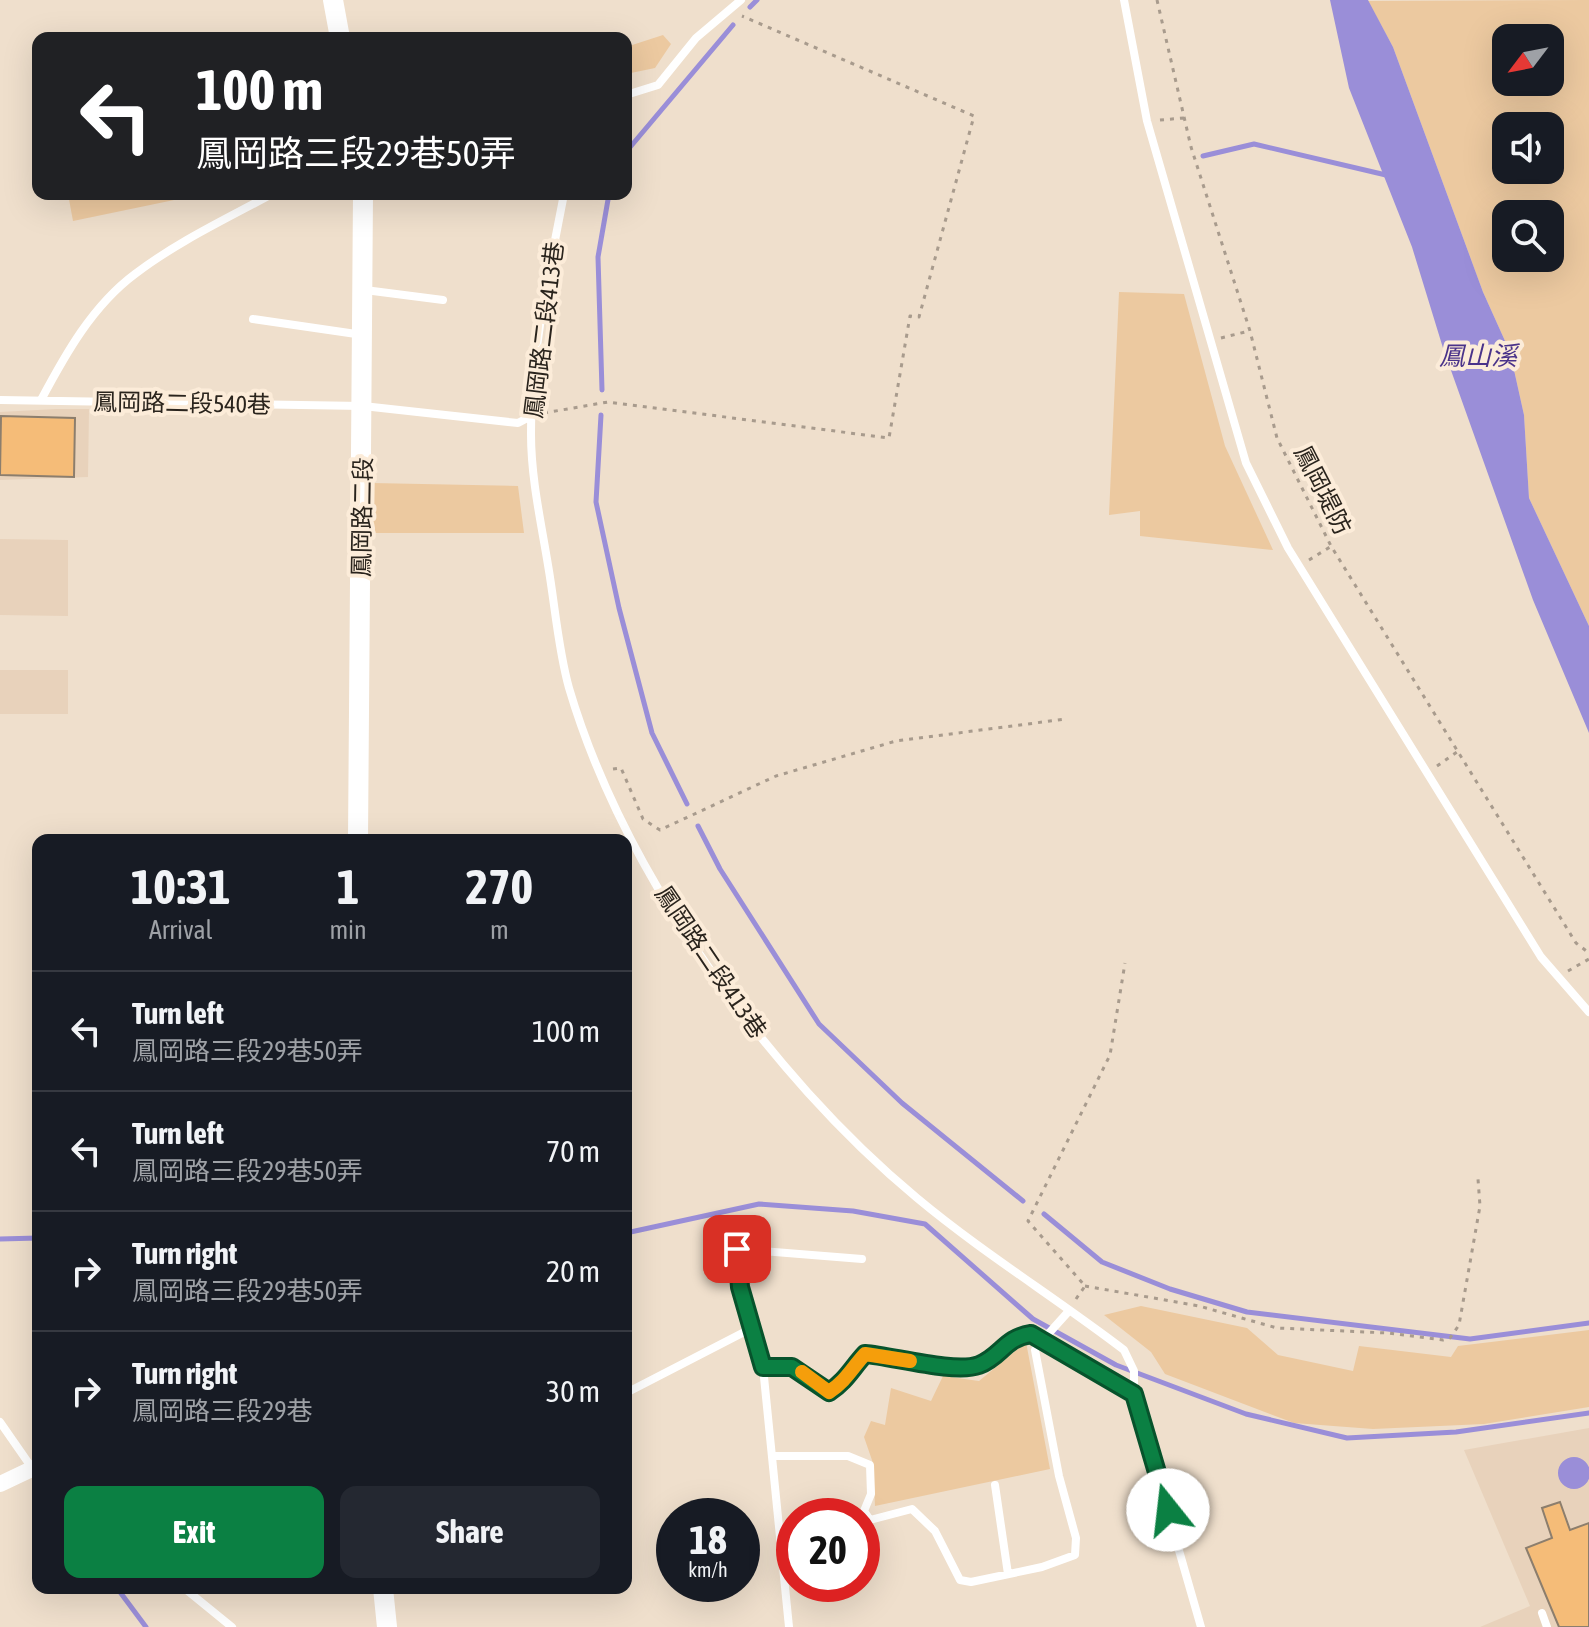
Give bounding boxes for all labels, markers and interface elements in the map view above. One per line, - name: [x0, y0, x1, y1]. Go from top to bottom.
- north arrow: [1492, 24, 1564, 96]
- map controls: [1492, 24, 1564, 272]
- text: 100 m: [196, 58, 323, 122]
- icon: left: [64, 64, 168, 168]
- button: sound: [1492, 112, 1564, 184]
- text: 鳳岡路三段29巷50弄: [196, 132, 516, 174]
- button: search: [1492, 200, 1564, 272]
- street label: 鳳岡路二段413巷: [520, 240, 568, 420]
- water label: 鳳山溪: [1439, 341, 1521, 371]
- street label: 鳳岡路二段540巷: [93, 388, 271, 418]
- street label: 鳳岡堤防: [1289, 441, 1357, 539]
- street label: 鳳岡路二段: [347, 457, 377, 577]
- text: 10:31: [131, 859, 231, 914]
- text: 1: [337, 859, 359, 914]
- text: 270: [466, 859, 533, 914]
- street label: 鳳岡路二段413巷: [650, 881, 772, 1043]
- text: Arrival: [149, 915, 212, 945]
- text: min: [329, 915, 367, 945]
- text: m: [490, 915, 509, 945]
- text: Turn left: [132, 996, 224, 1030]
- icon: left: [64, 1009, 108, 1053]
- text: 100 m: [532, 1014, 600, 1048]
- text: 鳳岡路三段29巷50弄: [132, 1036, 363, 1066]
- text: Turn left: [132, 1116, 224, 1150]
- icon: left: [64, 1129, 108, 1173]
- text: 70 m: [546, 1134, 600, 1168]
- text: 鳳岡路三段29巷50弄: [132, 1156, 363, 1186]
- pin: [703, 1215, 771, 1283]
- icon: arrive: [715, 1227, 759, 1271]
- text: Turn right: [132, 1236, 238, 1270]
- icon: right: [64, 1249, 108, 1293]
- text: 20 m: [546, 1254, 600, 1288]
- text: 鳳岡路三段29巷50弄: [132, 1276, 363, 1306]
- text: Turn right: [132, 1356, 238, 1390]
- icon: right: [64, 1369, 108, 1413]
- text: 30 m: [546, 1374, 600, 1408]
- text: 鳳岡路三段29巷: [132, 1396, 312, 1426]
- position arrow: [1126, 1468, 1210, 1552]
- button: Exit: [64, 1486, 324, 1578]
- button: Share: [340, 1486, 600, 1578]
- speed limit sign: 20: [776, 1498, 880, 1602]
- text: 18: [689, 1517, 727, 1562]
- text: km/h: [688, 1558, 728, 1581]

